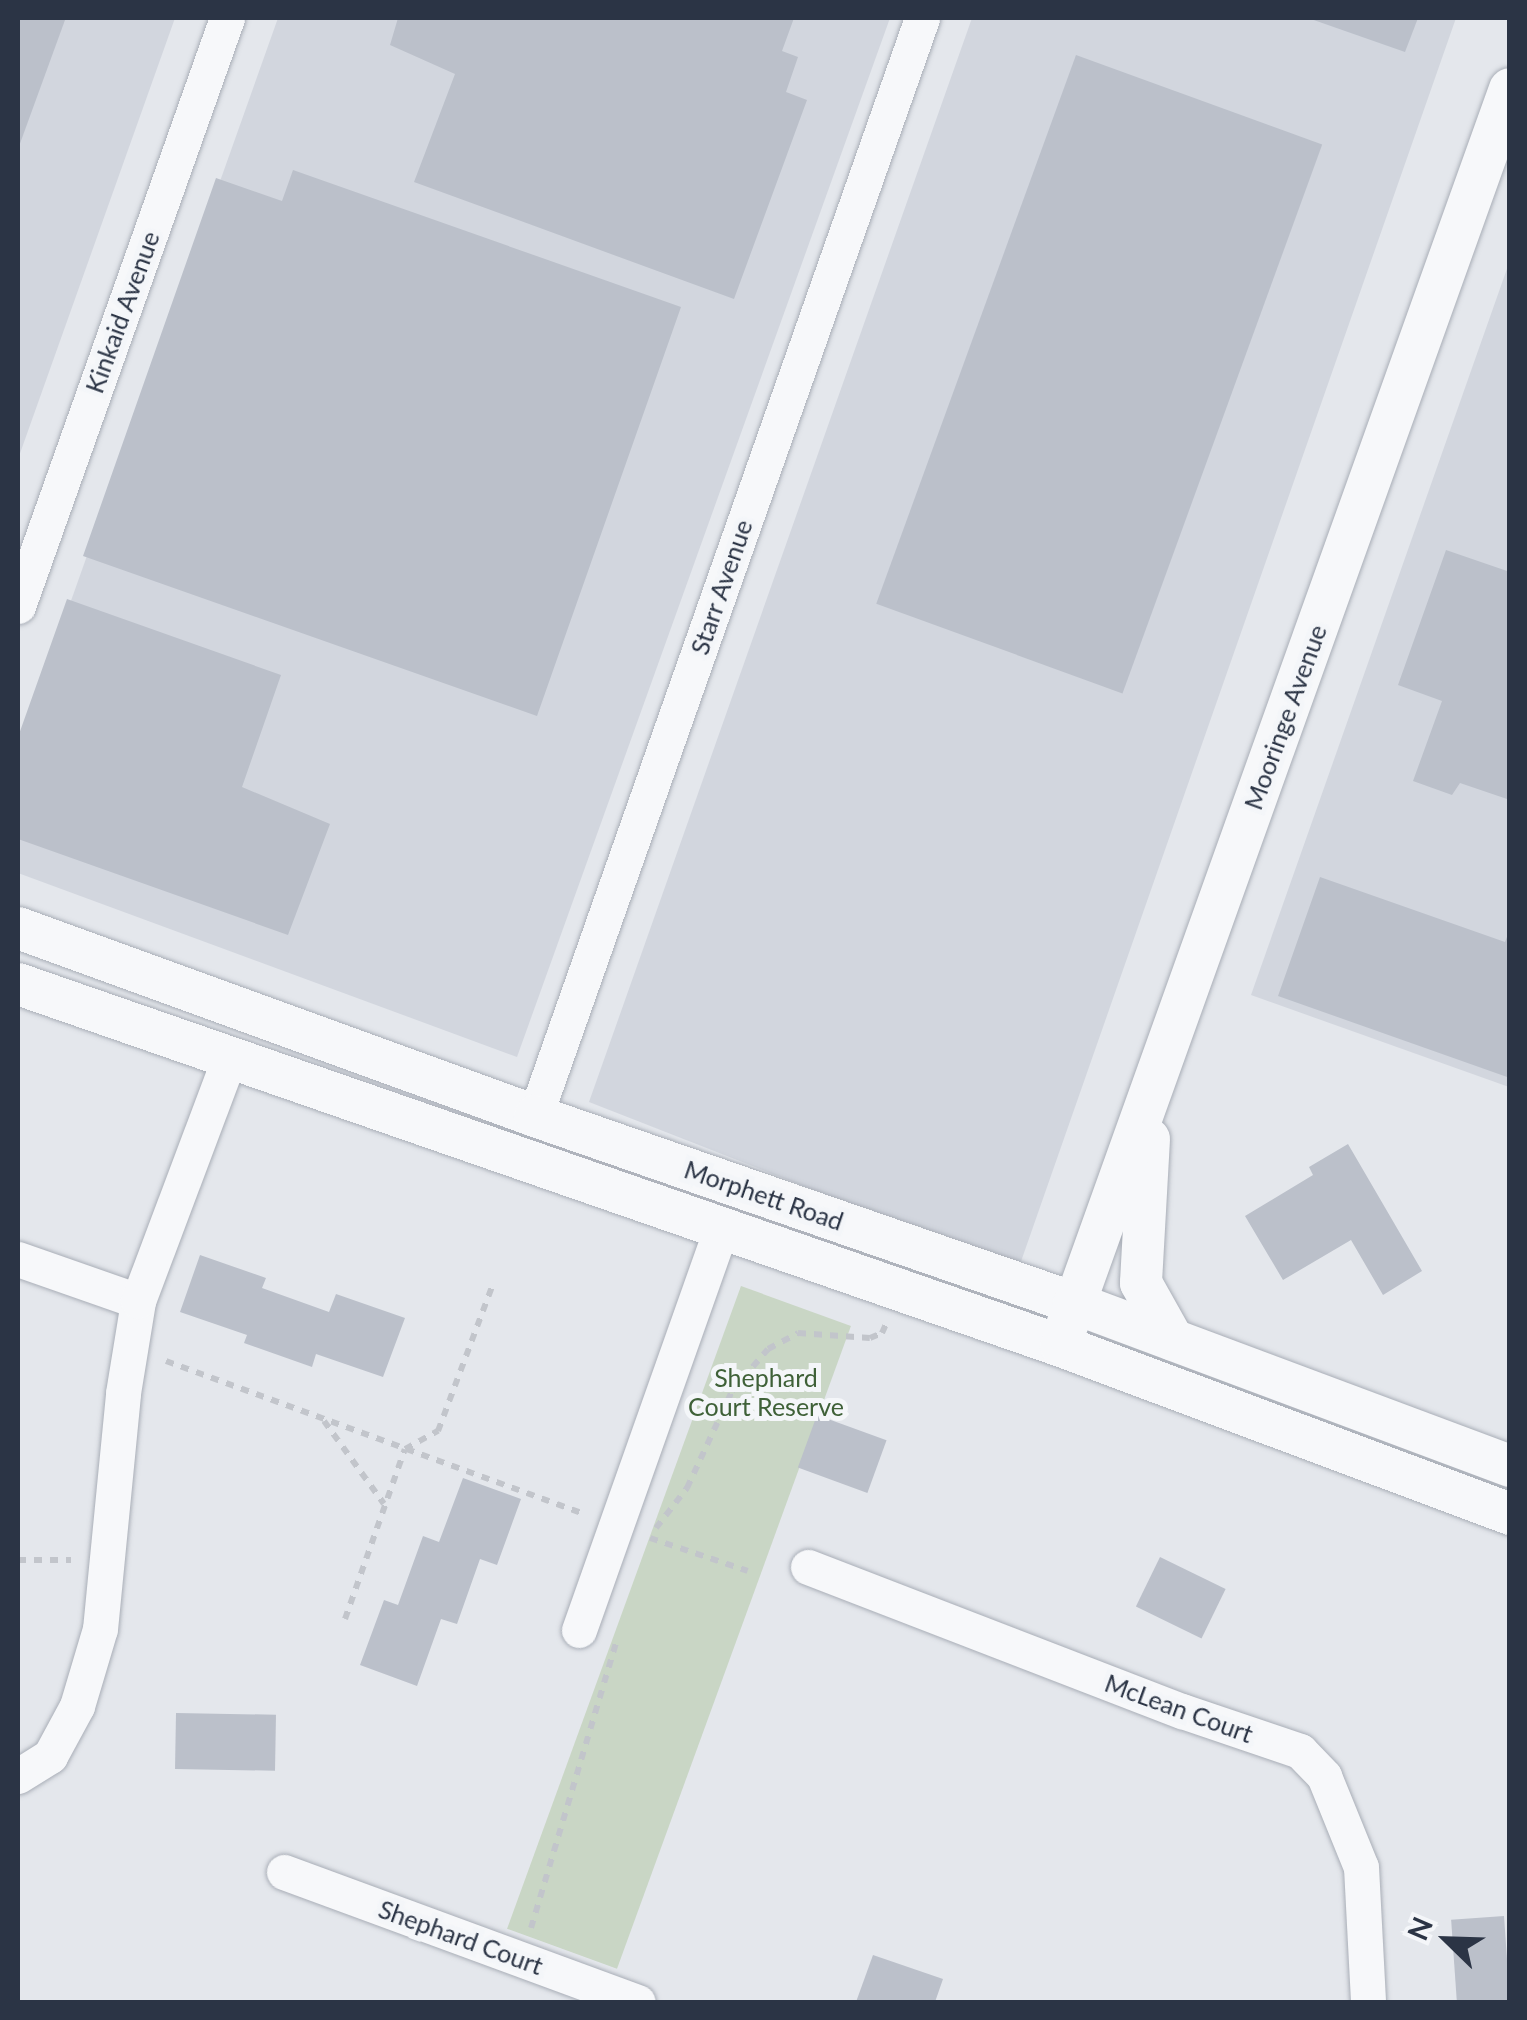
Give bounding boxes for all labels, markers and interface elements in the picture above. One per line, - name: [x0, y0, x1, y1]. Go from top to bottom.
- street label: Kinkaid Avenue: [79, 227, 165, 397]
- street label: Starr Avenue: [684, 515, 758, 659]
- street label: Mooringe Avenue: [1237, 620, 1333, 814]
- street label: Morphett Road: [681, 1154, 847, 1236]
- park label: Shephard Court Reserve: [688, 1363, 844, 1422]
- street label: McLean Court: [1101, 1667, 1257, 1749]
- north arrow: [1397, 1890, 1497, 1990]
- street label: Shephard Court: [375, 1893, 547, 1981]
- text: N: [1400, 1912, 1439, 1945]

